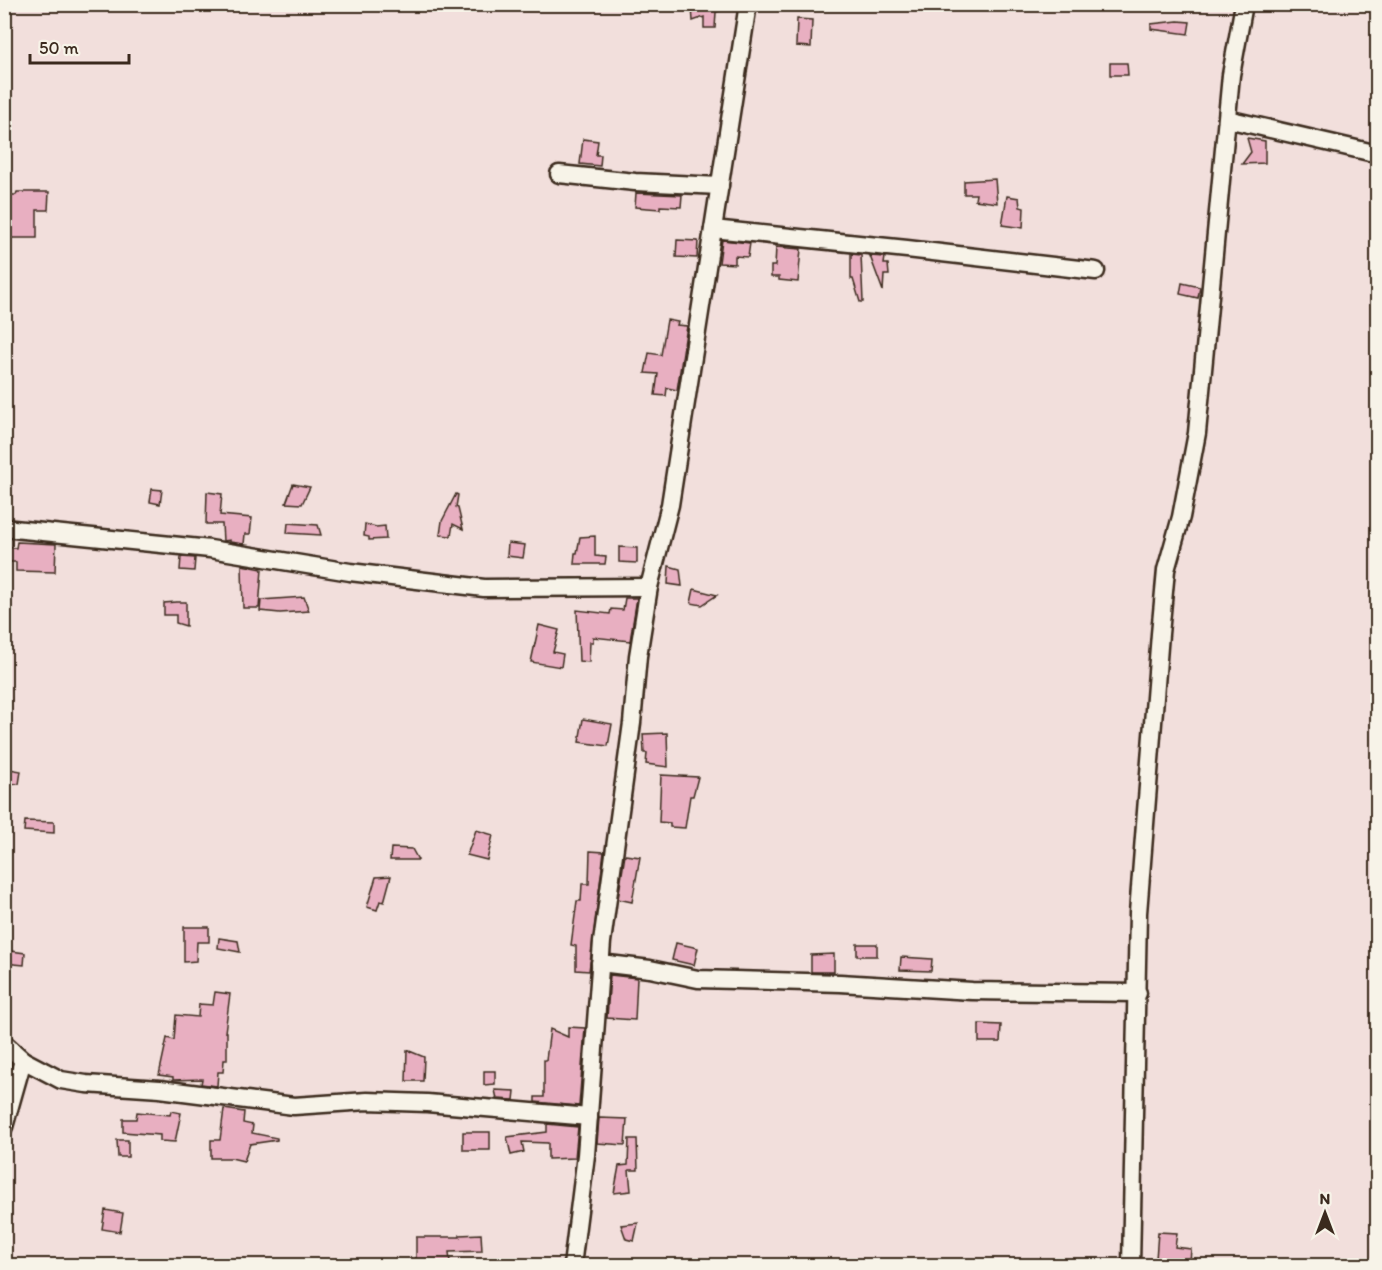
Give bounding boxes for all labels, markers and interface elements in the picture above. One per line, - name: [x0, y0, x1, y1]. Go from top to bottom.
- scale bar: [30, 27, 129, 65]
- text: 50 m: [39, 37, 79, 59]
- north arrow: [1295, 1183, 1355, 1243]
- text: N: [1320, 1189, 1330, 1208]

